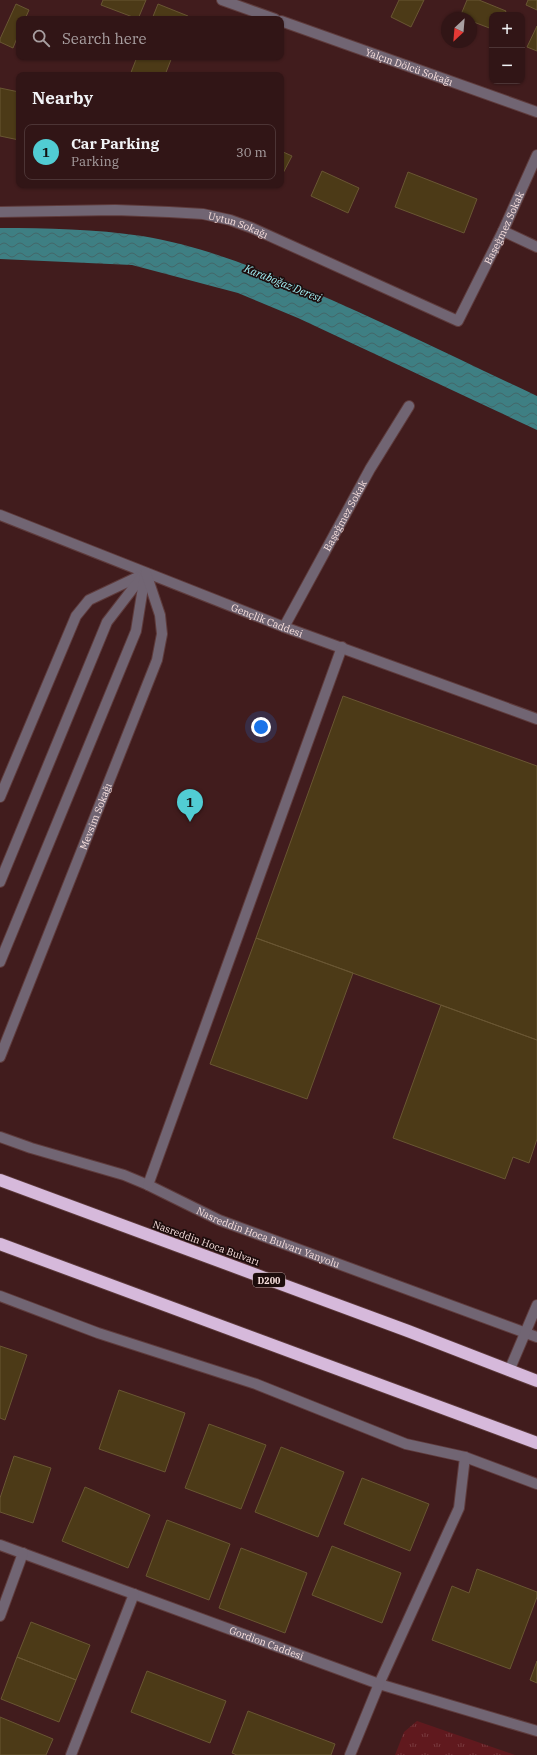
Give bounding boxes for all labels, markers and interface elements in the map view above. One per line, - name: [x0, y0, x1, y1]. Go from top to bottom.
- north arrow: [441, 12, 477, 48]
- map controls: [489, 12, 525, 84]
- button: +: [489, 12, 525, 48]
- search box: [16, 16, 284, 60]
- icon: search: [30, 27, 52, 49]
- text: Search here: [62, 29, 147, 48]
- street label: Yalçın Dölcü Sokağı: [364, 45, 455, 88]
- button: −: [489, 48, 525, 84]
- text: Nearby: [32, 87, 93, 109]
- text: Car Parking: [71, 134, 159, 153]
- text: 1: [42, 144, 50, 161]
- text: 30 m: [236, 144, 267, 161]
- text: Parking: [71, 153, 119, 170]
- street label: Başeğmez Sokak: [481, 189, 526, 266]
- street label: Uytun Sokağı: [207, 209, 270, 241]
- water label: Karaboğaz Deresi: [241, 261, 324, 305]
- street label: Başeğmez Sokak: [320, 478, 369, 553]
- street label: Gençlik Caddesi: [229, 600, 305, 640]
- your location: [251, 717, 271, 737]
- street label: Mevsim Sokağı: [76, 781, 114, 851]
- pin: 1: [177, 789, 203, 822]
- street label: Nasreddin Hoca Bulvarı Yanyolu: [195, 1204, 341, 1270]
- street label: Nasreddin Hoca Bulvarı: [151, 1218, 261, 1268]
- road number: D200: [253, 1273, 285, 1287]
- street label: Gordion Caddesi: [228, 1623, 306, 1662]

